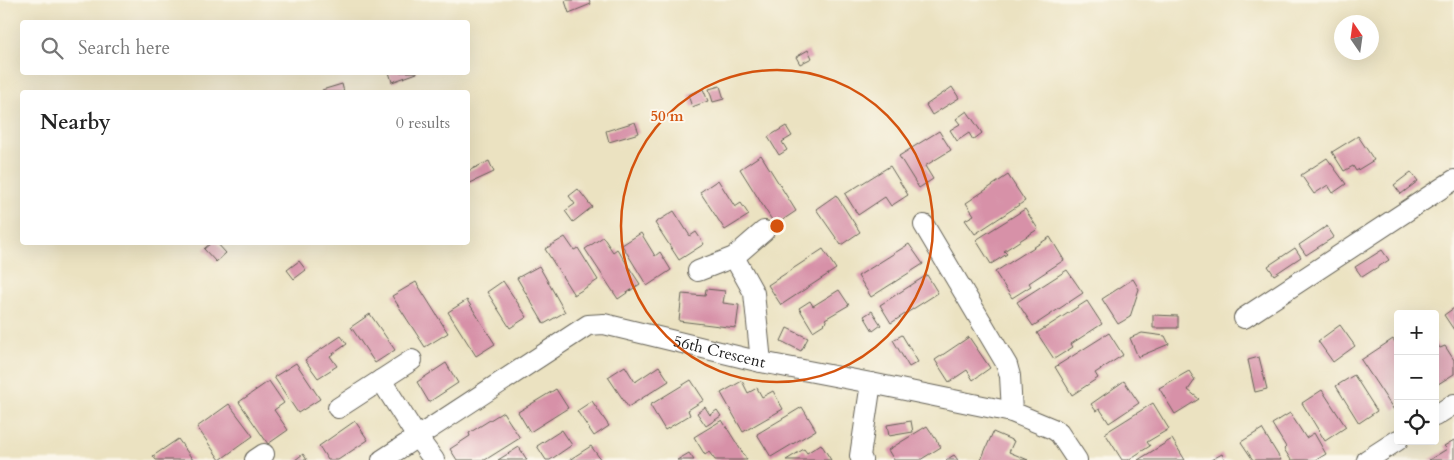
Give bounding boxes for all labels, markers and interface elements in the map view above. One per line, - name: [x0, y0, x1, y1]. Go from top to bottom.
- north arrow: [1334, 15, 1379, 60]
- search box: [20, 20, 470, 75]
- icon: search: [38, 34, 66, 62]
- text: Search here: [78, 35, 170, 61]
- text: 50 m: [650, 106, 684, 126]
- text: Nearby: [40, 108, 111, 137]
- text: 0 results: [396, 112, 450, 134]
- centre of rings: [768, 217, 786, 235]
- map controls: [1394, 310, 1439, 445]
- button: +: [1394, 310, 1439, 355]
- street label: 56th Crescent: [671, 330, 767, 374]
- button: −: [1394, 355, 1439, 400]
- button: locate: [1394, 400, 1439, 445]

